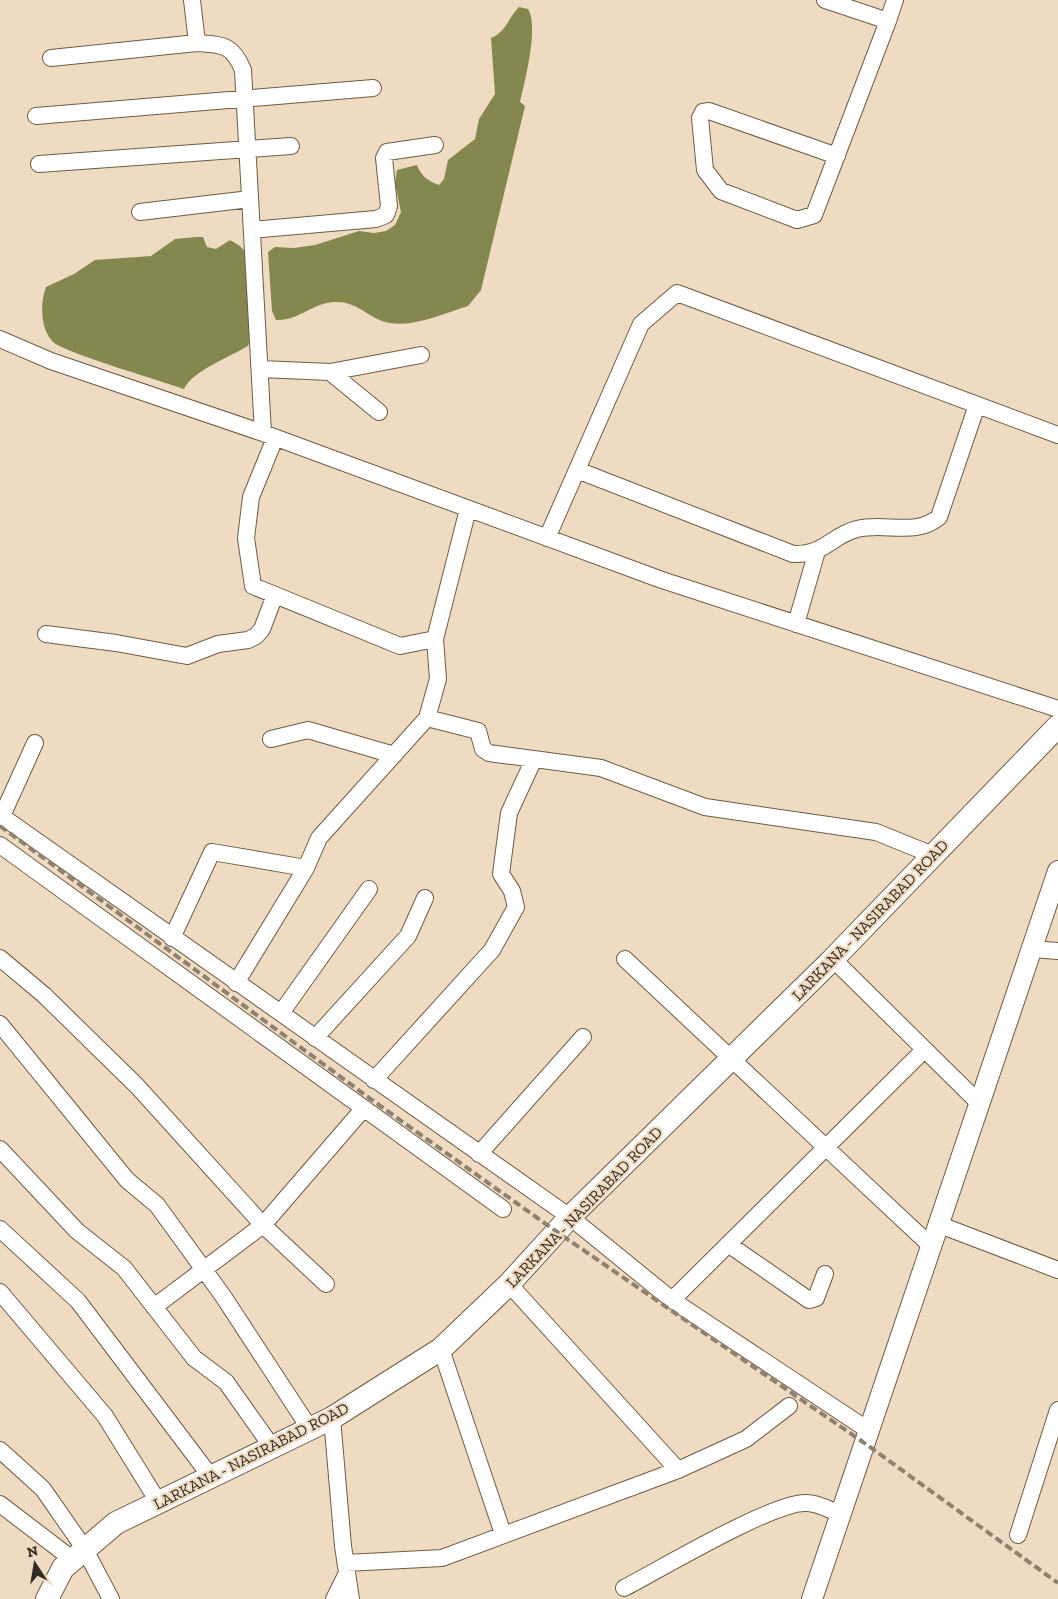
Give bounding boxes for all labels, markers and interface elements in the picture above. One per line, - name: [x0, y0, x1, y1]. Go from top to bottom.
- street label: LARKANA - NASIRABAD ROAD: [788, 835, 952, 1005]
- street label: LARKANA - NASIRABAD ROAD: [502, 1122, 666, 1292]
- street label: LARKANA - NASIRABAD ROAD: [150, 1398, 352, 1514]
- north arrow: [10, 1539, 60, 1589]
- text: N: [25, 1542, 40, 1561]

